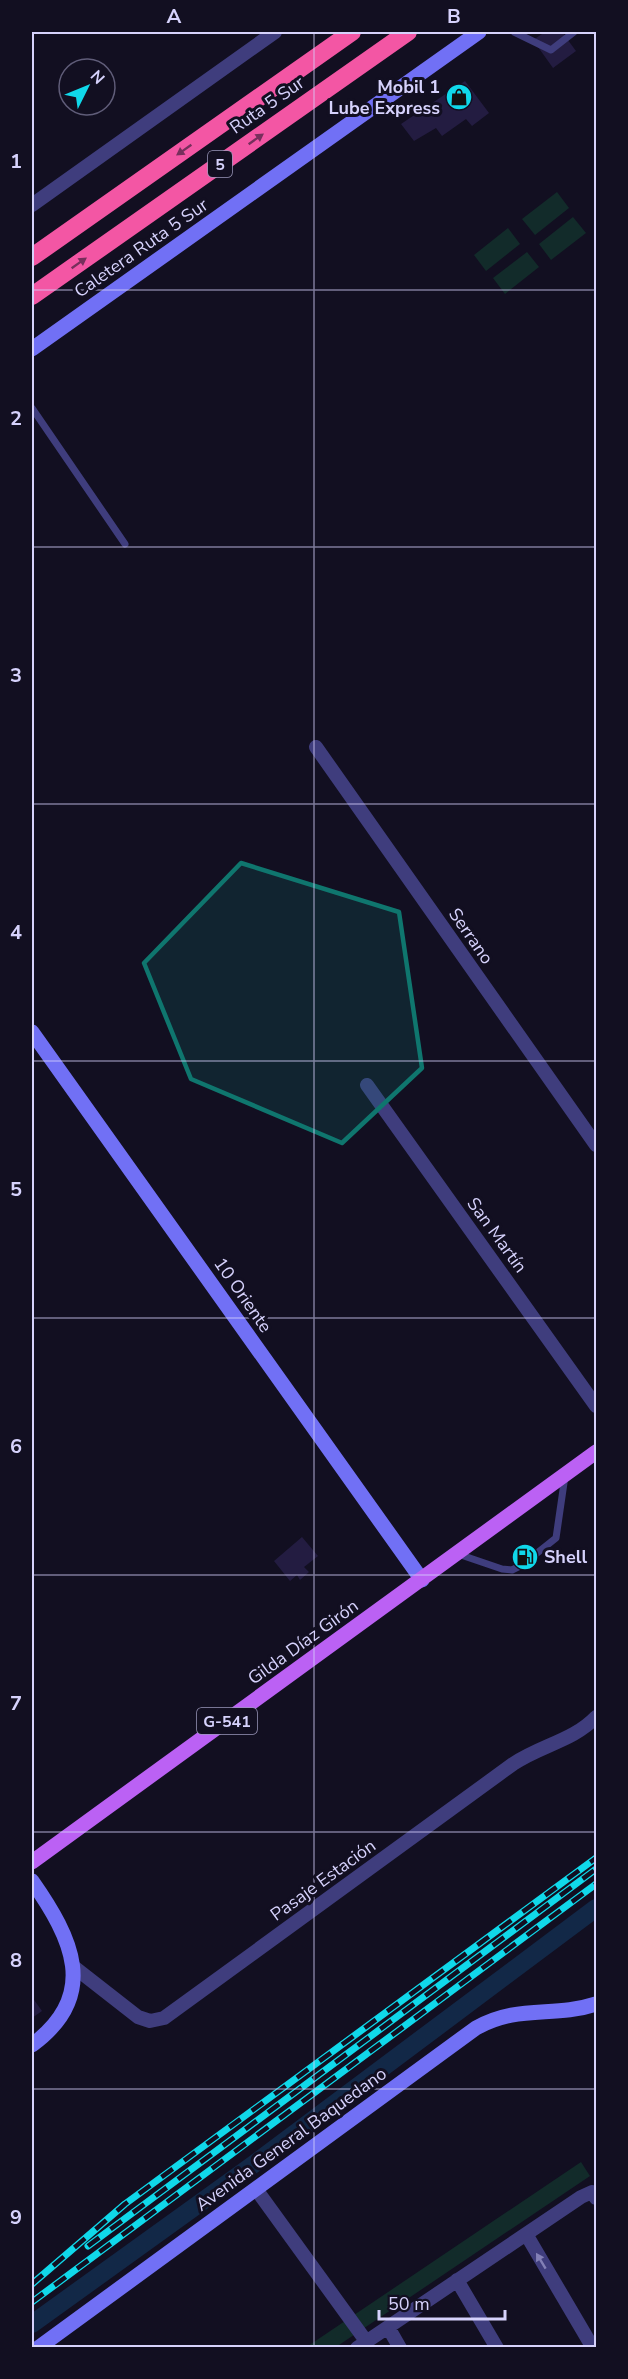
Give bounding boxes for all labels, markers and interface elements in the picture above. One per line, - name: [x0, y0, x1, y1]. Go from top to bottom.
- text: A: [167, 3, 182, 30]
- text: B: [447, 3, 461, 30]
- north arrow: [57, 57, 117, 117]
- text: N: [85, 66, 109, 89]
- street label: Ruta 5 Sur: [225, 70, 309, 139]
- place label: Mobil 1 Lube Express: [329, 75, 440, 120]
- shop icon: Mobil 1 Lube Express: [444, 82, 474, 112]
- one-way arrow: [248, 133, 264, 145]
- one-way arrow: [176, 144, 192, 156]
- text: 1: [10, 148, 22, 175]
- road number: 5: [208, 151, 232, 177]
- street label: Caletera Ruta 5 Sur: [69, 193, 213, 303]
- one-way arrow: [71, 257, 87, 269]
- text: 2: [10, 405, 22, 432]
- text: 3: [10, 662, 22, 689]
- street label: Serrano: [443, 903, 499, 969]
- text: 4: [10, 919, 22, 946]
- text: 5: [10, 1176, 22, 1203]
- street label: San Martín: [461, 1192, 533, 1278]
- street label: 10 Oriente: [208, 1253, 278, 1337]
- text: 6: [10, 1433, 22, 1460]
- fuel station icon: Shell: [510, 1542, 540, 1572]
- place label: Shell: [544, 1545, 587, 1569]
- street label: Gilda Díaz Girón: [243, 1594, 363, 1690]
- text: 7: [10, 1690, 22, 1717]
- road number: G-541: [197, 1708, 257, 1734]
- street label: Pasaje Estación: [266, 1834, 380, 1926]
- text: 8: [10, 1947, 22, 1974]
- street label: Avenida General Baquedano: [191, 2061, 391, 2217]
- text: 9: [10, 2204, 22, 2231]
- one-way arrow: [536, 2253, 547, 2269]
- scale bar: [379, 2283, 505, 2321]
- text: 50 m: [388, 2292, 430, 2316]

